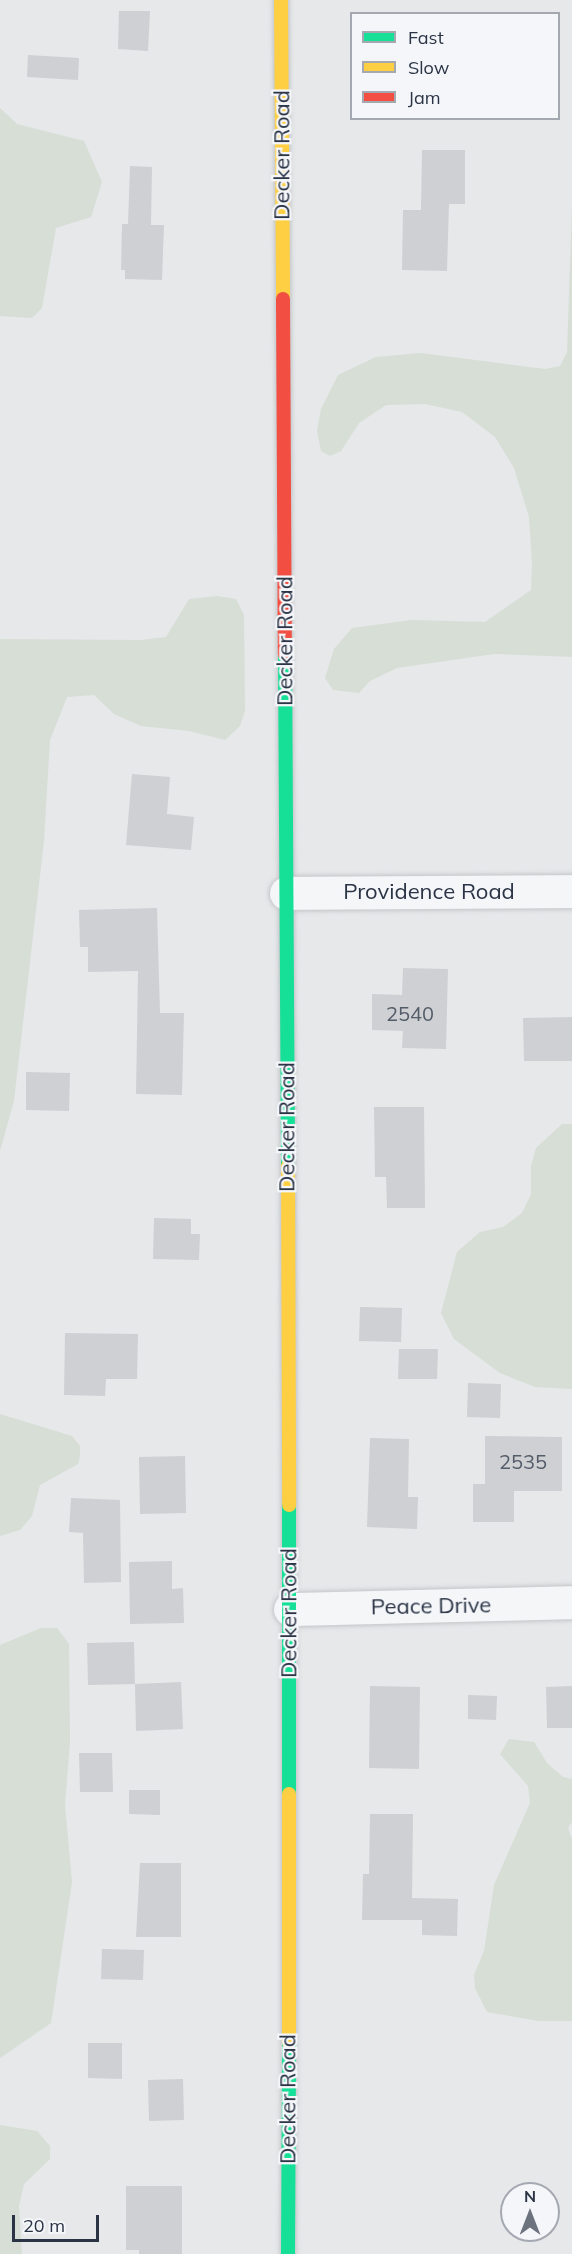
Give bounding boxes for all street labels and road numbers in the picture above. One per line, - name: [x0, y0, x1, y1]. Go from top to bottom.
- street label: Decker Road: [269, 90, 295, 220]
- street label: Decker Road: [272, 576, 298, 706]
- street label: Providence Road: [343, 879, 515, 905]
- street label: Decker Road: [274, 1062, 300, 1192]
- street label: Decker Road: [276, 1548, 302, 1678]
- street label: Peace Drive: [371, 1592, 491, 1620]
- street label: Decker Road: [275, 2034, 301, 2164]

